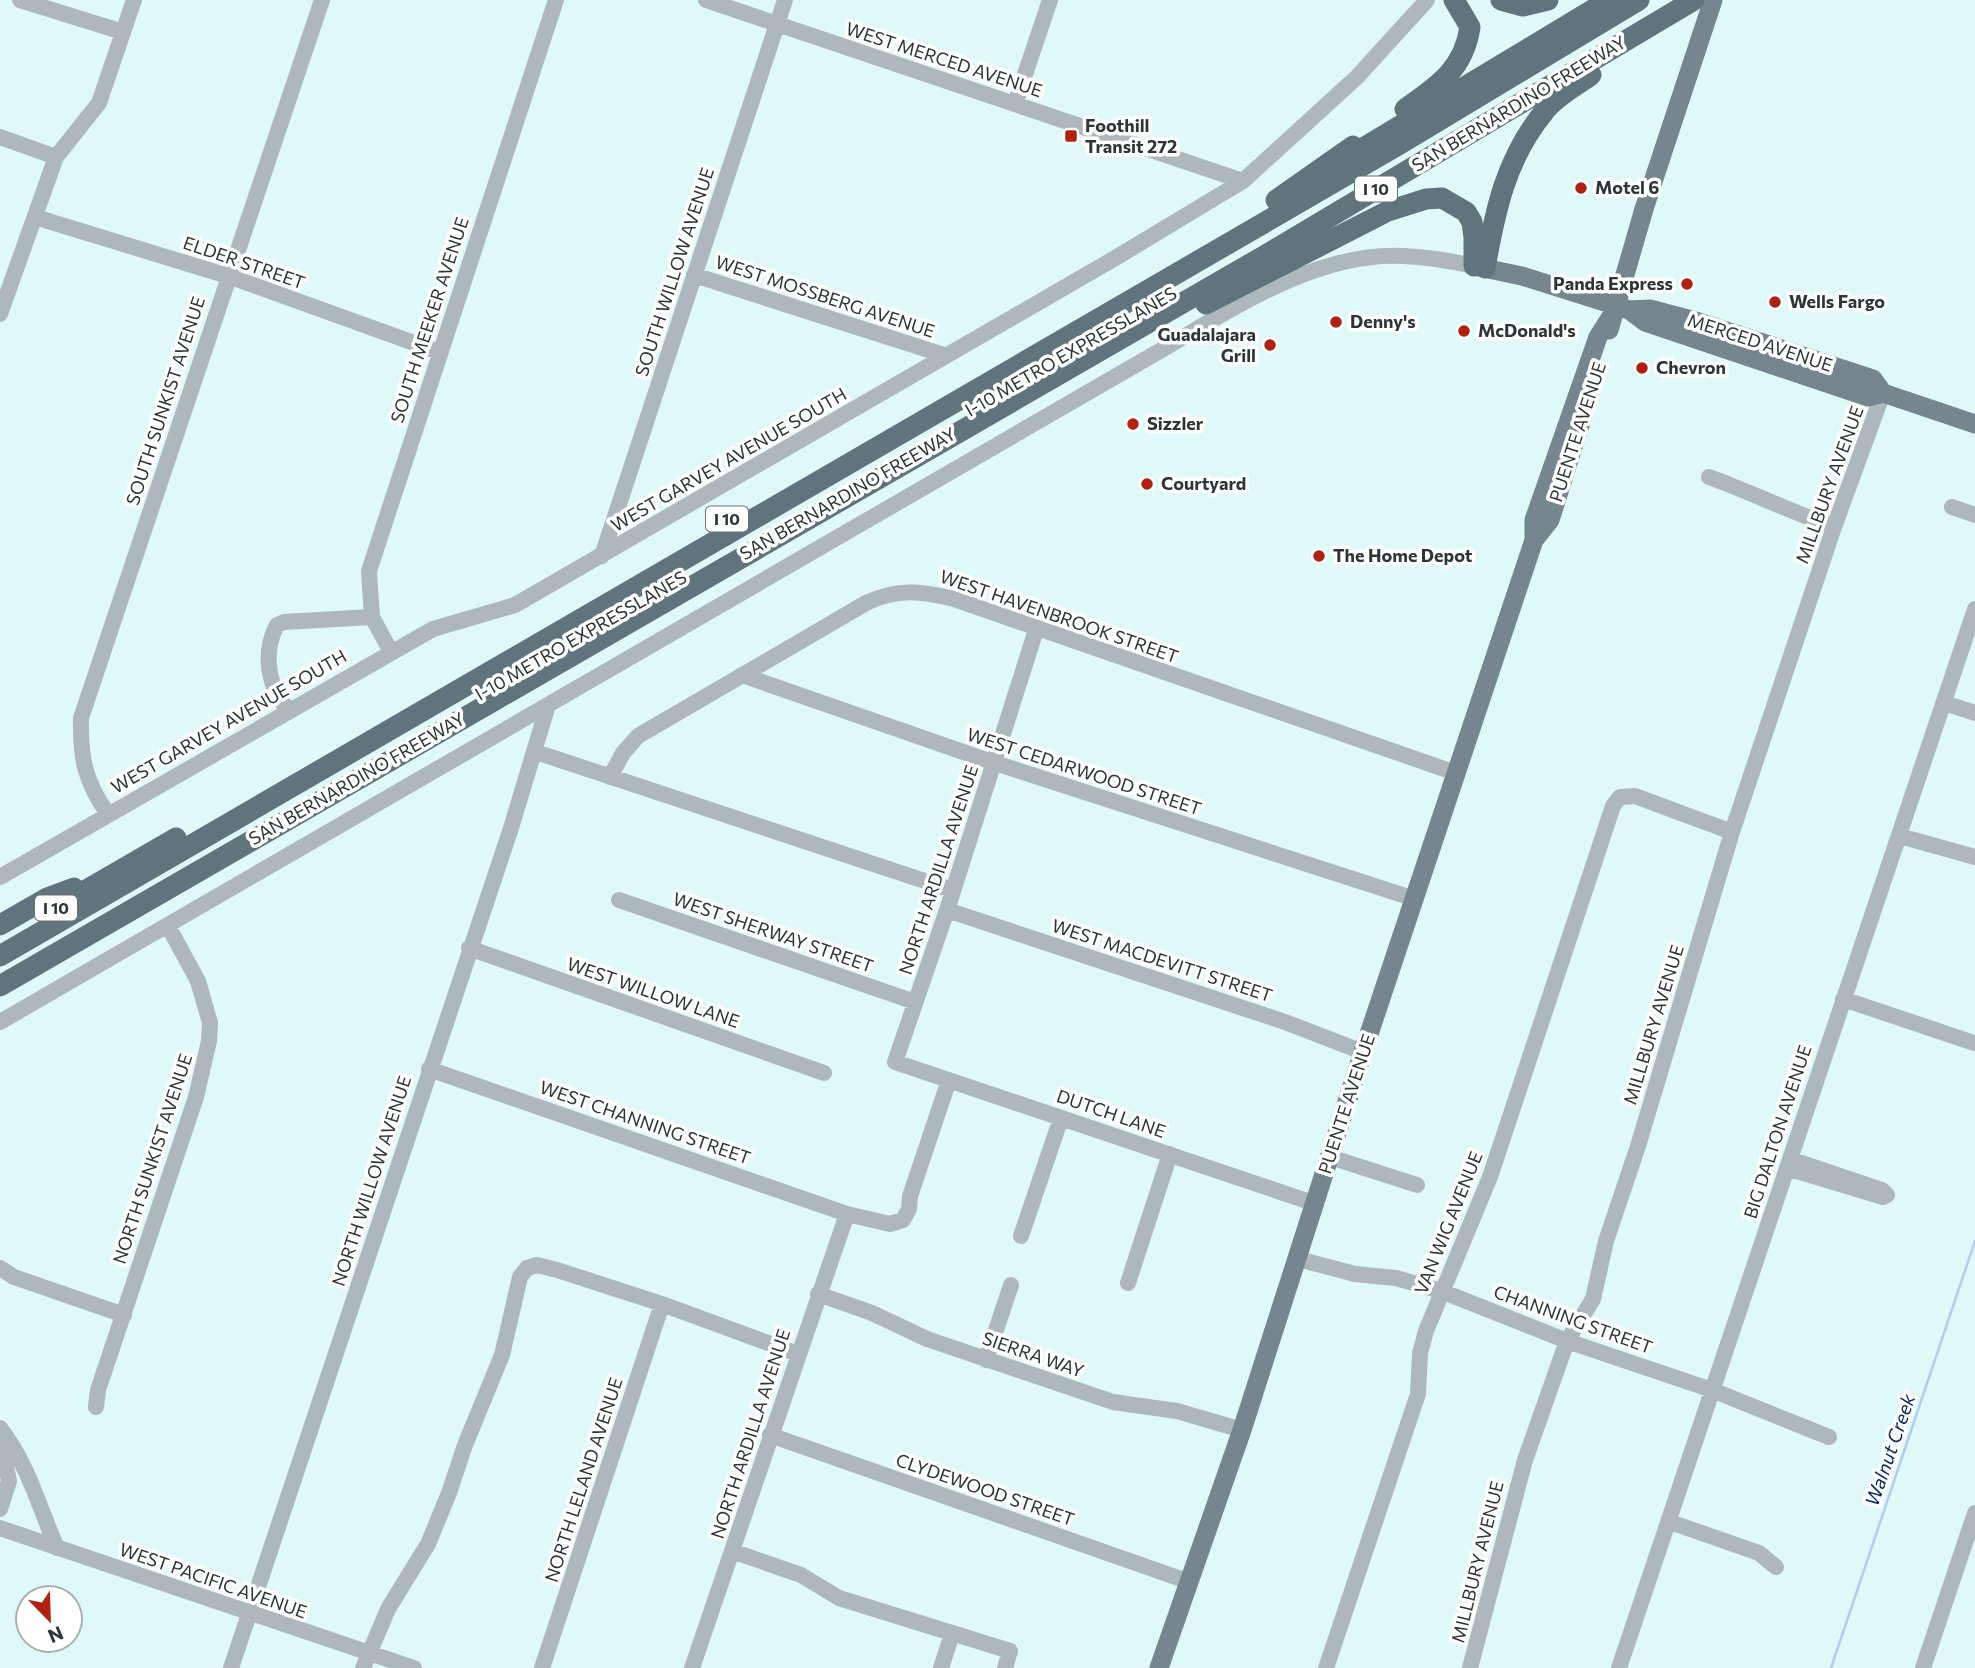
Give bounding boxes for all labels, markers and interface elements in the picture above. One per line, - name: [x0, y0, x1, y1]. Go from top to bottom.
- street label: WEST MERCED AVENUE: [843, 17, 1045, 101]
- street label: SAN BERNARDINO FREEWAY: [1407, 30, 1630, 176]
- place label: Foothill Transit 272: [1085, 114, 1177, 157]
- marker: Foothill Transit 272: [1063, 128, 1079, 144]
- street label: SOUTH WILLOW AVENUE: [630, 165, 718, 379]
- road number: I 10: [1355, 176, 1397, 202]
- place label: Motel 6: [1595, 176, 1659, 198]
- marker: Motel 6: [1573, 180, 1589, 196]
- street label: SOUTH MEEKER AVENUE: [385, 214, 473, 425]
- street label: ELDER STREET: [181, 231, 308, 293]
- street label: WEST MOSSBERG AVENUE: [713, 250, 938, 342]
- place label: Panda Express: [1553, 272, 1673, 294]
- marker: Panda Express: [1679, 276, 1695, 292]
- street label: I-10 METRO EXPRESSLANES: [961, 281, 1180, 421]
- place label: Wells Fargo: [1789, 290, 1885, 312]
- street label: SOUTH SUNKIST AVENUE: [121, 294, 209, 508]
- marker: Wells Fargo: [1767, 294, 1783, 310]
- street label: MERCED AVENUE: [1685, 308, 1836, 376]
- place label: Denny's: [1350, 310, 1416, 332]
- marker: Denny's: [1328, 314, 1344, 330]
- place label: McDonald's: [1478, 319, 1576, 341]
- place label: Guadalajara Grill: [1158, 323, 1256, 366]
- marker: McDonald's: [1456, 323, 1472, 339]
- marker: Guadalajara Grill: [1262, 337, 1278, 353]
- place label: Chevron: [1656, 356, 1726, 378]
- street label: PUENTE AVENUE: [1544, 359, 1610, 504]
- marker: Chevron: [1634, 360, 1650, 376]
- street label: WEST GARVEY AVENUE SOUTH: [607, 383, 850, 536]
- street label: MILLBURY AVENUE: [1790, 403, 1868, 566]
- place label: Sizzler: [1147, 412, 1204, 434]
- marker: Sizzler: [1125, 416, 1141, 432]
- street label: SAN BERNARDINO FREEWAY: [736, 422, 960, 564]
- place label: Courtyard: [1161, 472, 1246, 494]
- marker: Courtyard: [1139, 476, 1155, 492]
- road number: I 10: [706, 506, 748, 532]
- place label: The Home Depot: [1333, 544, 1473, 566]
- marker: The Home Depot: [1311, 548, 1327, 564]
- street label: I-10 METRO EXPRESSLANES: [471, 565, 690, 705]
- street label: WEST HAVENBROOK STREET: [937, 565, 1181, 667]
- street label: WEST GARVEY AVENUE SOUTH: [107, 645, 350, 798]
- street label: SAN BERNARDINO FREEWAY: [245, 707, 469, 849]
- street label: WEST CEDARWOOD STREET: [964, 723, 1204, 819]
- street label: NORTH ARDILLA AVENUE: [894, 762, 982, 977]
- street label: WEST SHERWAY STREET: [670, 887, 877, 977]
- road number: I 10: [35, 896, 77, 920]
- street label: WEST MACDEVITT STREET: [1049, 914, 1275, 1006]
- street label: MILLBURY AVENUE: [1618, 942, 1688, 1107]
- street label: WEST WILLOW LANE: [564, 952, 743, 1032]
- street label: PUENTE AVENUE: [1313, 1031, 1379, 1176]
- street label: BIG DALTON AVENUE: [1739, 1042, 1816, 1221]
- street label: NORTH SUNKIST AVENUE: [108, 1051, 196, 1267]
- street label: NORTH WILLOW AVENUE: [327, 1073, 415, 1289]
- street label: WEST CHANNING STREET: [537, 1076, 754, 1169]
- street label: DUTCH LANE: [1054, 1084, 1169, 1142]
- street label: VAN WIG AVENUE: [1409, 1148, 1487, 1297]
- street label: CHANNING STREET: [1491, 1280, 1656, 1358]
- street label: NORTH ARDILLA AVENUE: [706, 1326, 794, 1541]
- street label: SIERRA WAY: [980, 1326, 1087, 1382]
- street label: NORTH LELAND AVENUE: [540, 1375, 627, 1585]
- water label: Walnut Creek: [1860, 1390, 1920, 1509]
- street label: CLYDEWOOD STREET: [893, 1448, 1077, 1530]
- street label: MILLBURY AVENUE: [1446, 1479, 1508, 1645]
- street label: WEST PACIFIC AVENUE: [117, 1538, 310, 1622]
- north arrow: [14, 1584, 84, 1654]
- text: N: [45, 1622, 67, 1648]

